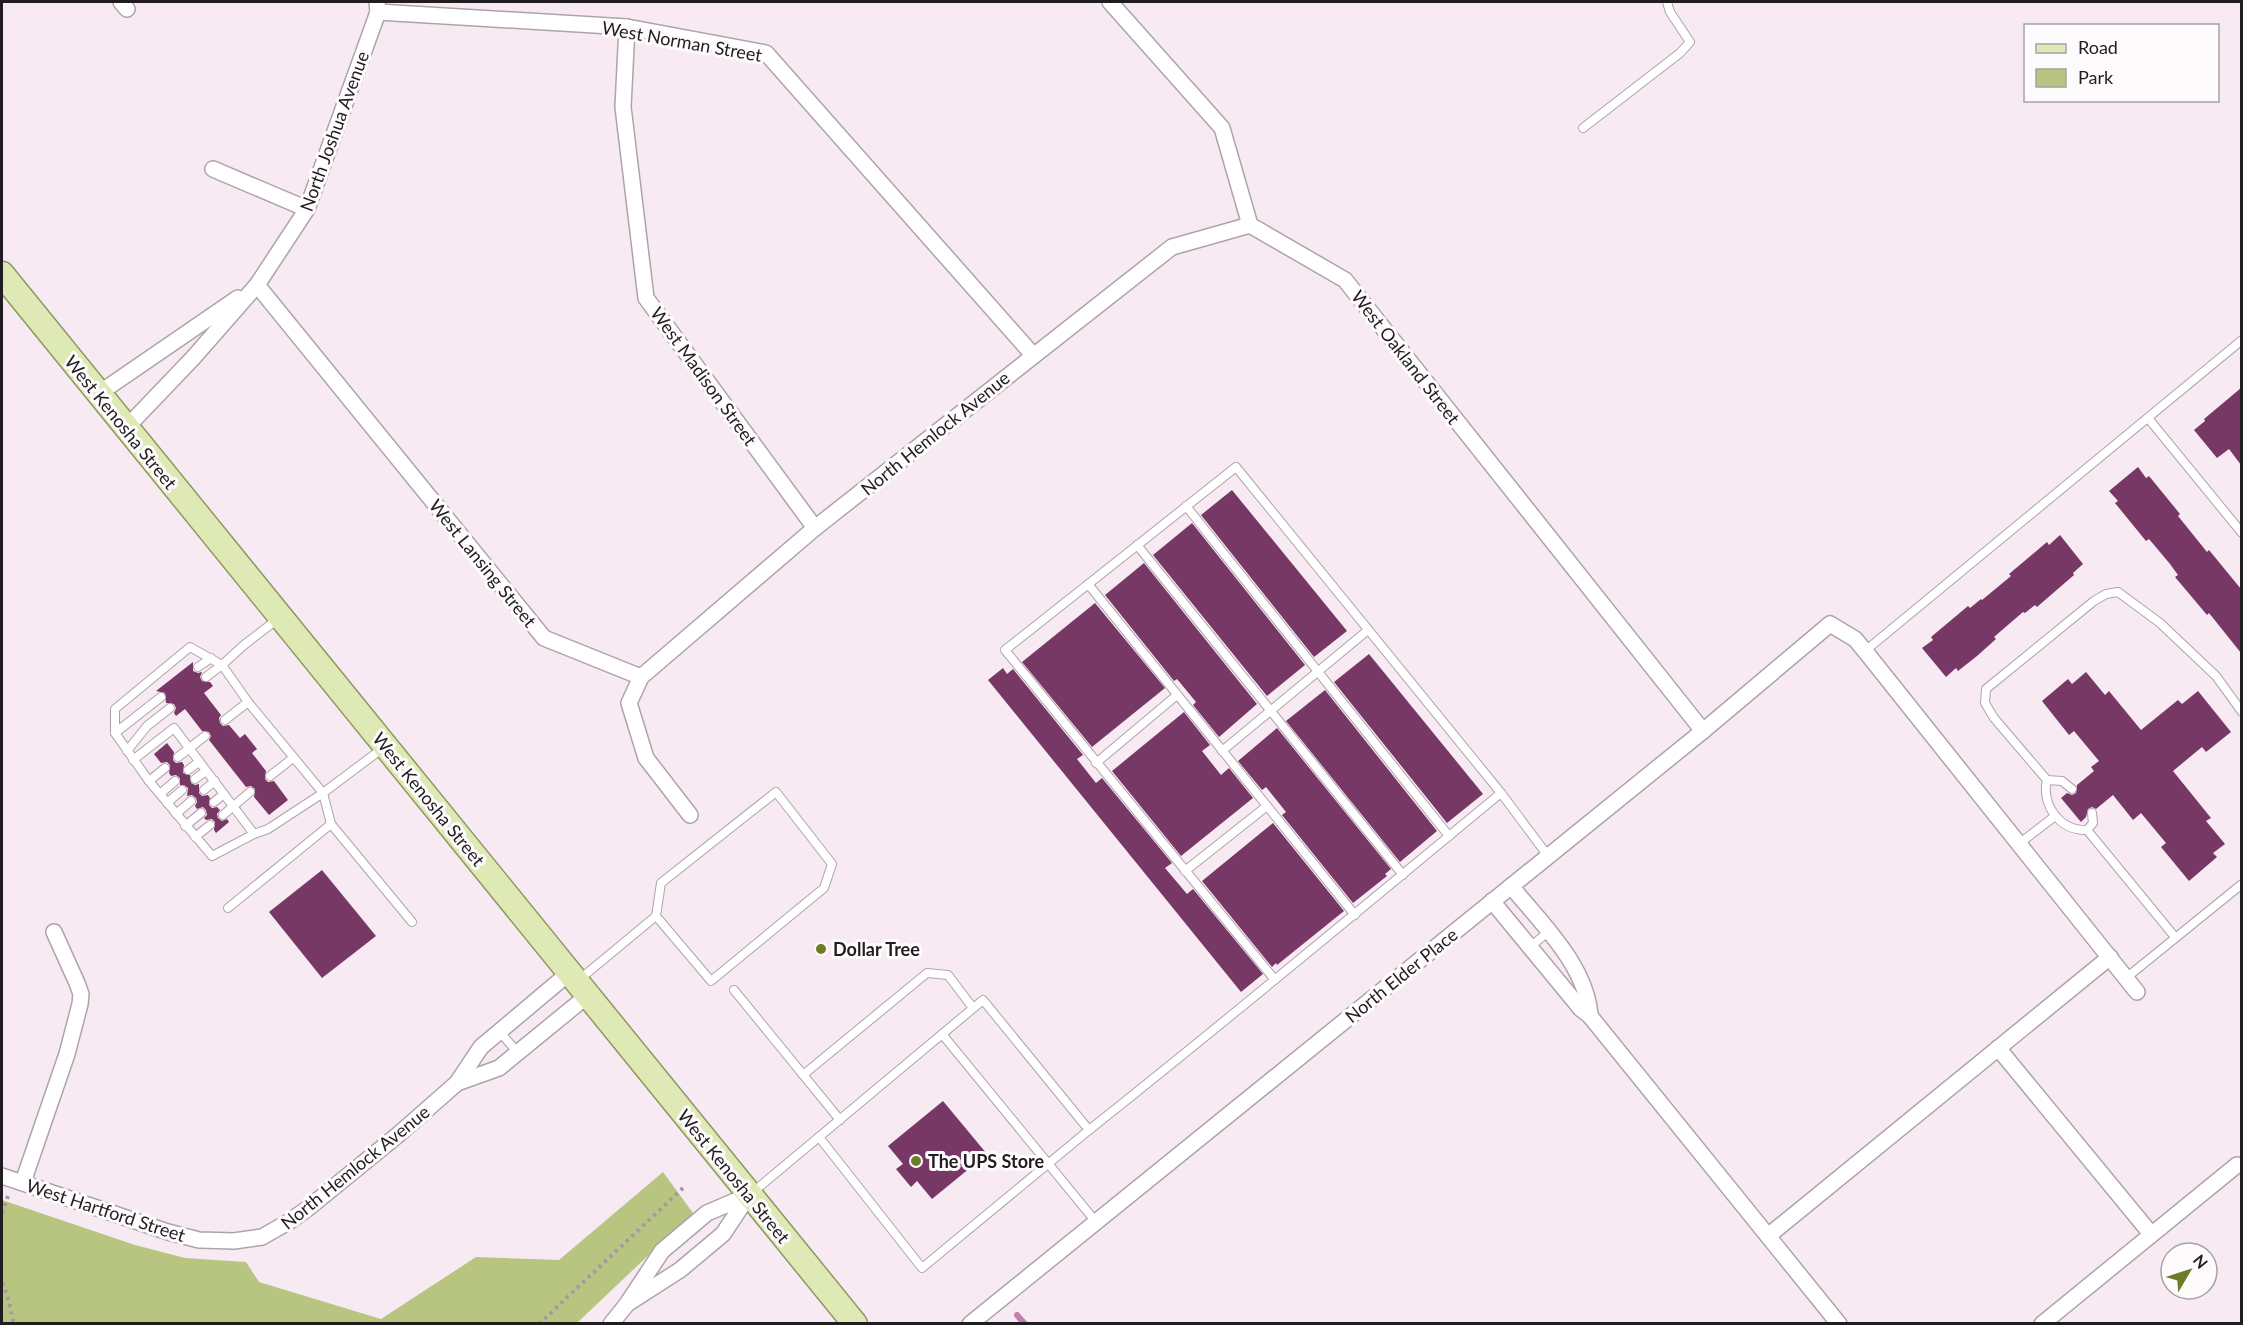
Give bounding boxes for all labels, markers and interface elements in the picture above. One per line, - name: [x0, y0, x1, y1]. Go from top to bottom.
- street label: West Norman Street: [600, 16, 764, 66]
- legend: [2024, 24, 2219, 102]
- text: Road: [2078, 36, 2118, 58]
- street label: North Joshua Avenue: [295, 48, 373, 214]
- text: Park: [2078, 66, 2114, 88]
- street label: West Oakland Street: [1347, 286, 1465, 429]
- street label: West Madison Street: [646, 302, 762, 450]
- street label: West Kenosha Street: [60, 351, 182, 494]
- street label: North Hemlock Avenue: [856, 366, 1014, 500]
- street label: West Lansing Street: [425, 495, 542, 632]
- street label: West Kenosha Street: [368, 728, 490, 871]
- street label: North Elder Place: [1340, 923, 1462, 1027]
- place label: Dollar Tree: [833, 938, 920, 960]
- marker: Dollar Tree: [814, 942, 828, 956]
- street label: North Hemlock Avenue: [276, 1100, 434, 1234]
- street label: West Kenosha Street: [673, 1105, 795, 1248]
- place label: The UPS Store: [928, 1150, 1044, 1172]
- marker: The UPS Store: [909, 1154, 923, 1168]
- street label: West Hartford Street: [24, 1174, 189, 1246]
- north arrow: [2159, 1241, 2219, 1301]
- text: N: [2190, 1250, 2212, 1272]

